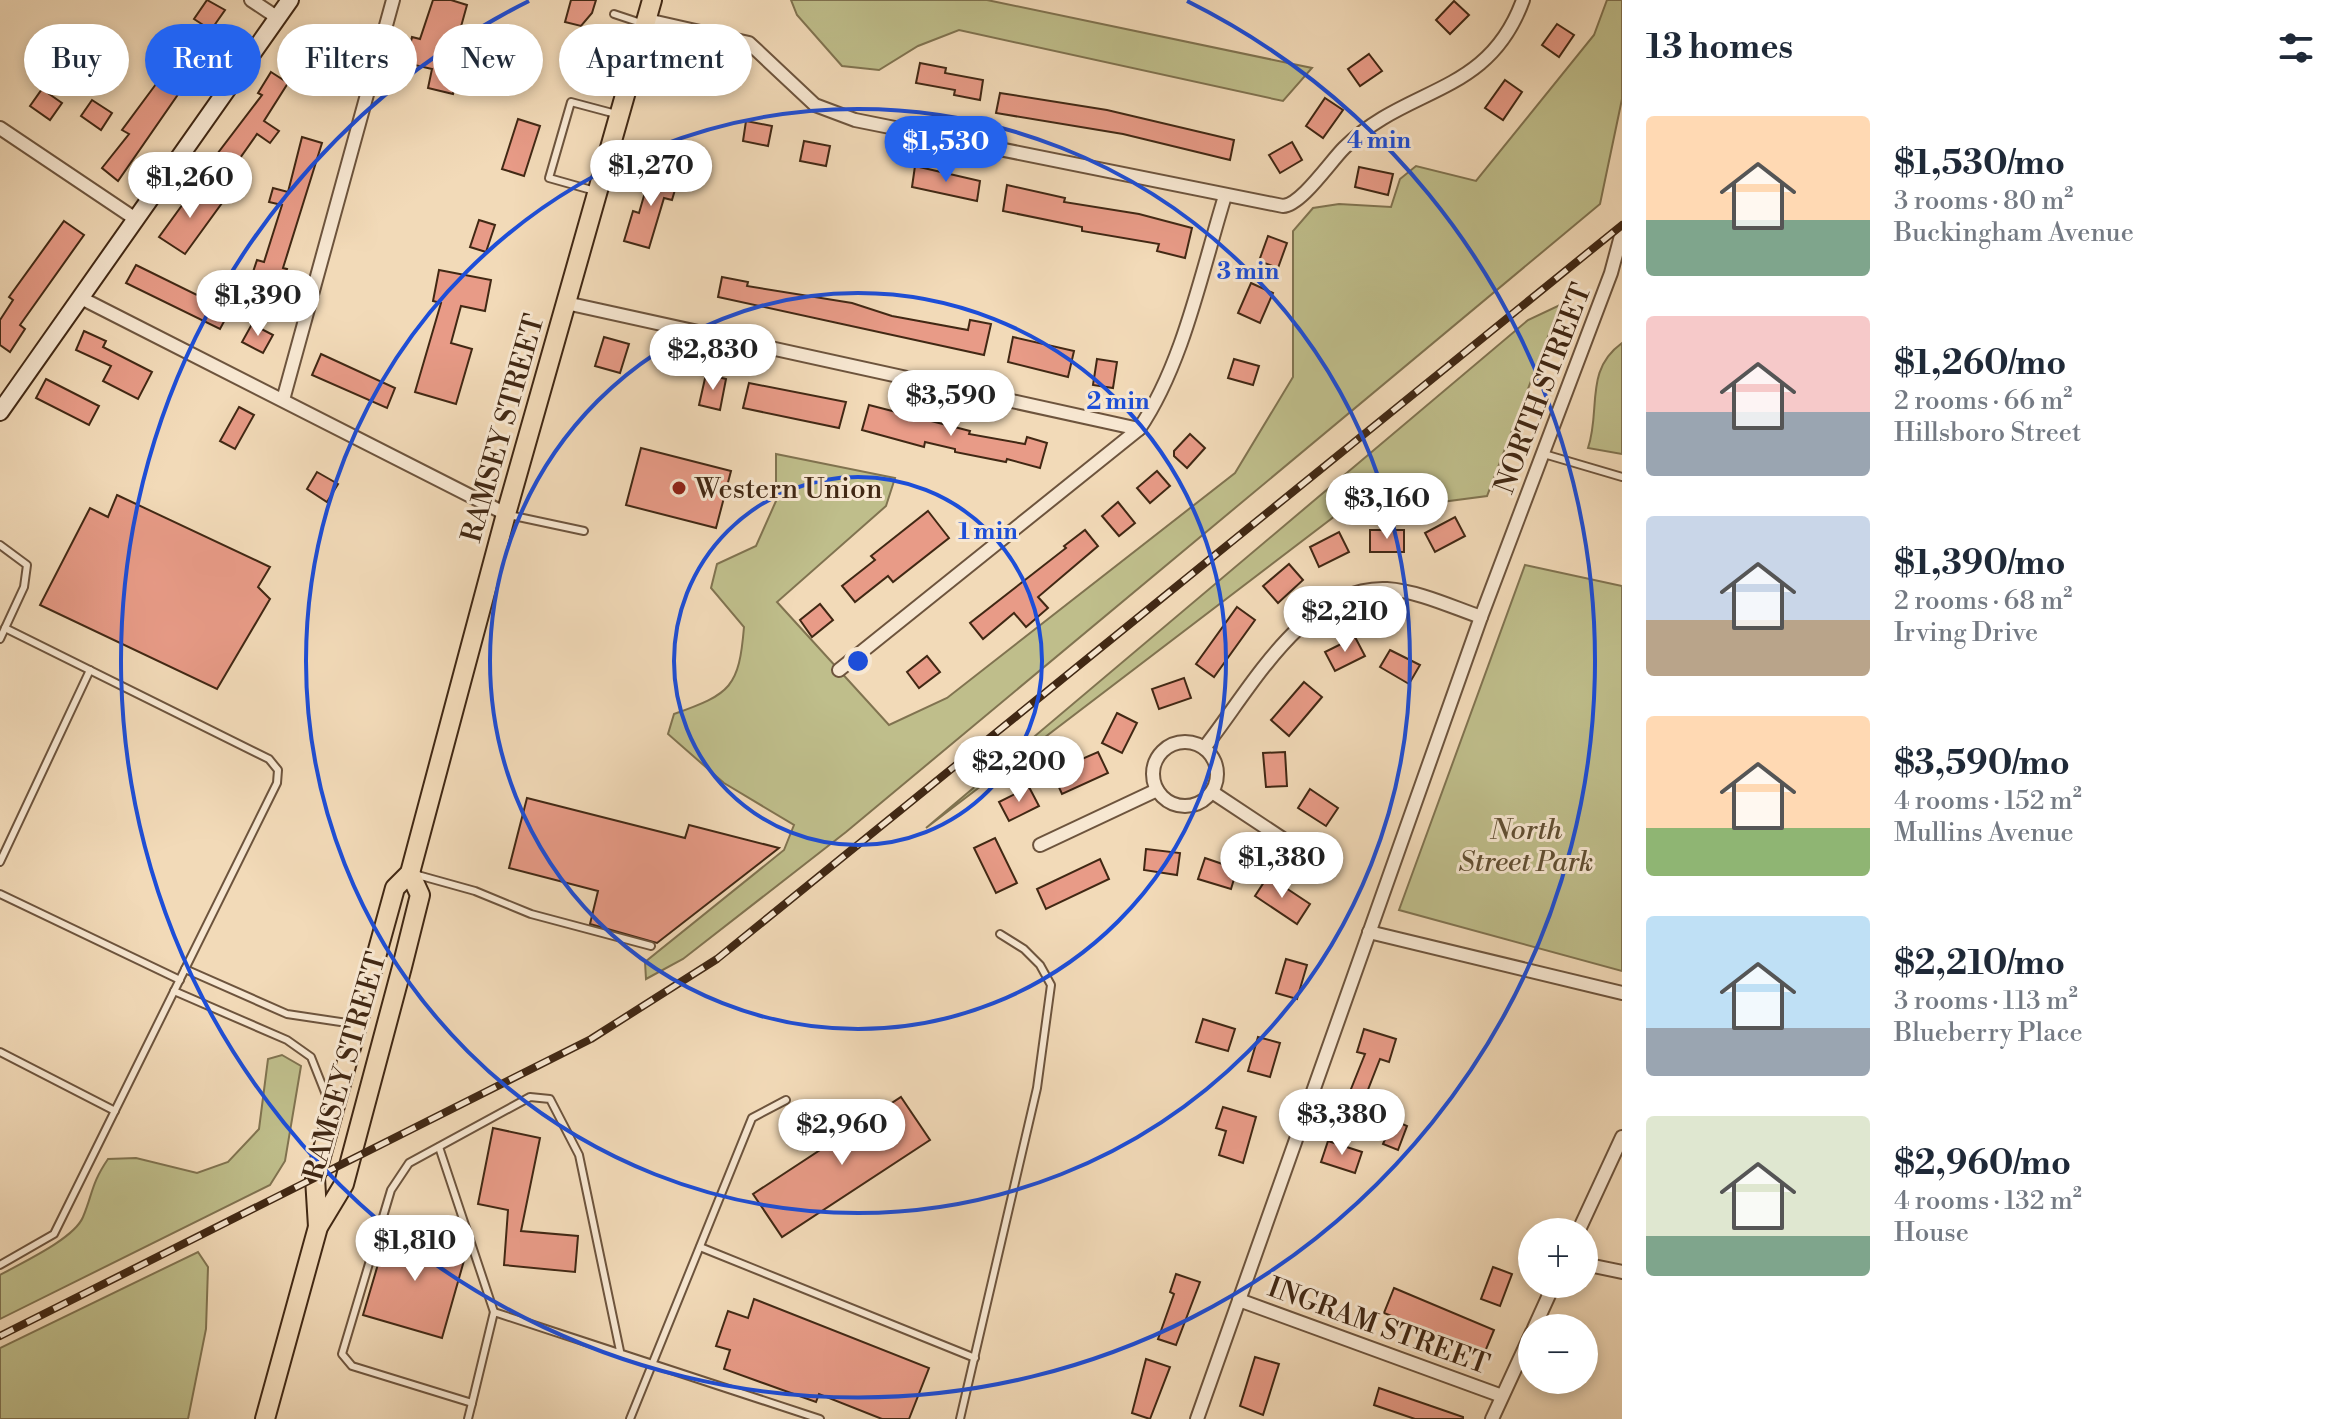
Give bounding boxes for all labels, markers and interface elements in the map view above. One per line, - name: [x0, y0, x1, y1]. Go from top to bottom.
- chip: Buy: [24, 24, 129, 96]
- chip: Rent: [145, 24, 261, 96]
- chip: Filters: [277, 24, 417, 96]
- chip: New: [433, 24, 543, 96]
- chip: Apartment: [559, 24, 752, 96]
- icon: filters: [2274, 26, 2318, 70]
- text: 13 homes: [1646, 27, 1793, 69]
- pin: $1,530: [881, 116, 1011, 184]
- text: $1,530: [903, 126, 989, 158]
- text: 4 min: [1347, 126, 1411, 156]
- pin: $1,270: [586, 140, 716, 208]
- text: $1,530/mo: [1894, 143, 2065, 185]
- icon: home: [1710, 148, 1806, 244]
- text: $1,270: [608, 150, 694, 182]
- pin: $1,260: [125, 152, 255, 220]
- text: $1,260: [146, 162, 234, 194]
- text: 3 rooms · 80 m²: [1894, 185, 2073, 217]
- text: Buckingham Avenue: [1894, 217, 2134, 249]
- text: 3 min: [1217, 257, 1280, 287]
- pin: $1,390: [193, 270, 323, 338]
- street label: NORTH STREET: [1487, 278, 1600, 499]
- text: $1,390: [214, 280, 302, 312]
- street label: RAMSEY STREET: [454, 310, 553, 546]
- pin: $2,830: [648, 324, 778, 392]
- text: $2,830: [668, 334, 758, 366]
- text: $1,260/mo: [1894, 343, 2066, 385]
- icon: home: [1710, 348, 1806, 444]
- pin: $3,590: [886, 370, 1016, 438]
- text: $3,590: [906, 380, 996, 412]
- text: 2 rooms · 66 m²: [1894, 385, 2072, 417]
- text: 2 min: [1086, 387, 1150, 417]
- text: Hillsboro Street: [1894, 417, 2081, 449]
- place label: Western Union: [694, 472, 883, 507]
- pin: $3,160: [1322, 473, 1452, 541]
- marker: Western Union: [670, 479, 688, 497]
- text: $3,160: [1344, 483, 1430, 515]
- text: 1 min: [958, 517, 1018, 547]
- text: $1,390/mo: [1894, 543, 2065, 585]
- icon: home: [1710, 548, 1806, 644]
- text: 2 rooms · 68 m²: [1894, 585, 2072, 617]
- pin: $2,210: [1280, 586, 1410, 654]
- text: $2,210: [1302, 596, 1388, 628]
- text: Irving Drive: [1894, 617, 2038, 649]
- centre of rings: [844, 647, 872, 675]
- pin: $2,200: [954, 736, 1084, 804]
- text: $3,590/mo: [1894, 743, 2070, 785]
- text: $2,200: [972, 746, 1066, 778]
- icon: home: [1710, 748, 1806, 844]
- text: 4 rooms · 152 m²: [1894, 785, 2082, 817]
- park label: North Street Park: [1459, 813, 1594, 880]
- text: Mullins Avenue: [1894, 817, 2074, 849]
- pin: $1,380: [1217, 832, 1347, 900]
- text: $1,380: [1238, 842, 1326, 874]
- text: $2,210/mo: [1894, 943, 2065, 985]
- street label: RAMSEY STREET: [296, 948, 395, 1184]
- icon: home: [1710, 948, 1806, 1044]
- text: 3 rooms · 113 m²: [1894, 985, 2078, 1017]
- text: Blueberry Place: [1894, 1017, 2083, 1049]
- pin: $3,380: [1277, 1089, 1407, 1157]
- pin: $2,960: [777, 1099, 907, 1167]
- text: $3,380: [1297, 1099, 1387, 1131]
- text: $2,960: [796, 1109, 888, 1141]
- text: $2,960/mo: [1894, 1143, 2071, 1185]
- icon: home: [1710, 1148, 1806, 1244]
- text: 4 rooms · 132 m²: [1894, 1185, 2082, 1217]
- pin: $1,810: [350, 1215, 480, 1283]
- text: House: [1894, 1217, 1969, 1249]
- map controls: [1518, 1218, 1598, 1394]
- button: +: [1518, 1218, 1598, 1298]
- text: $1,810: [374, 1225, 456, 1257]
- street label: INGRAM STREET: [1263, 1270, 1494, 1383]
- button: −: [1518, 1314, 1598, 1394]

